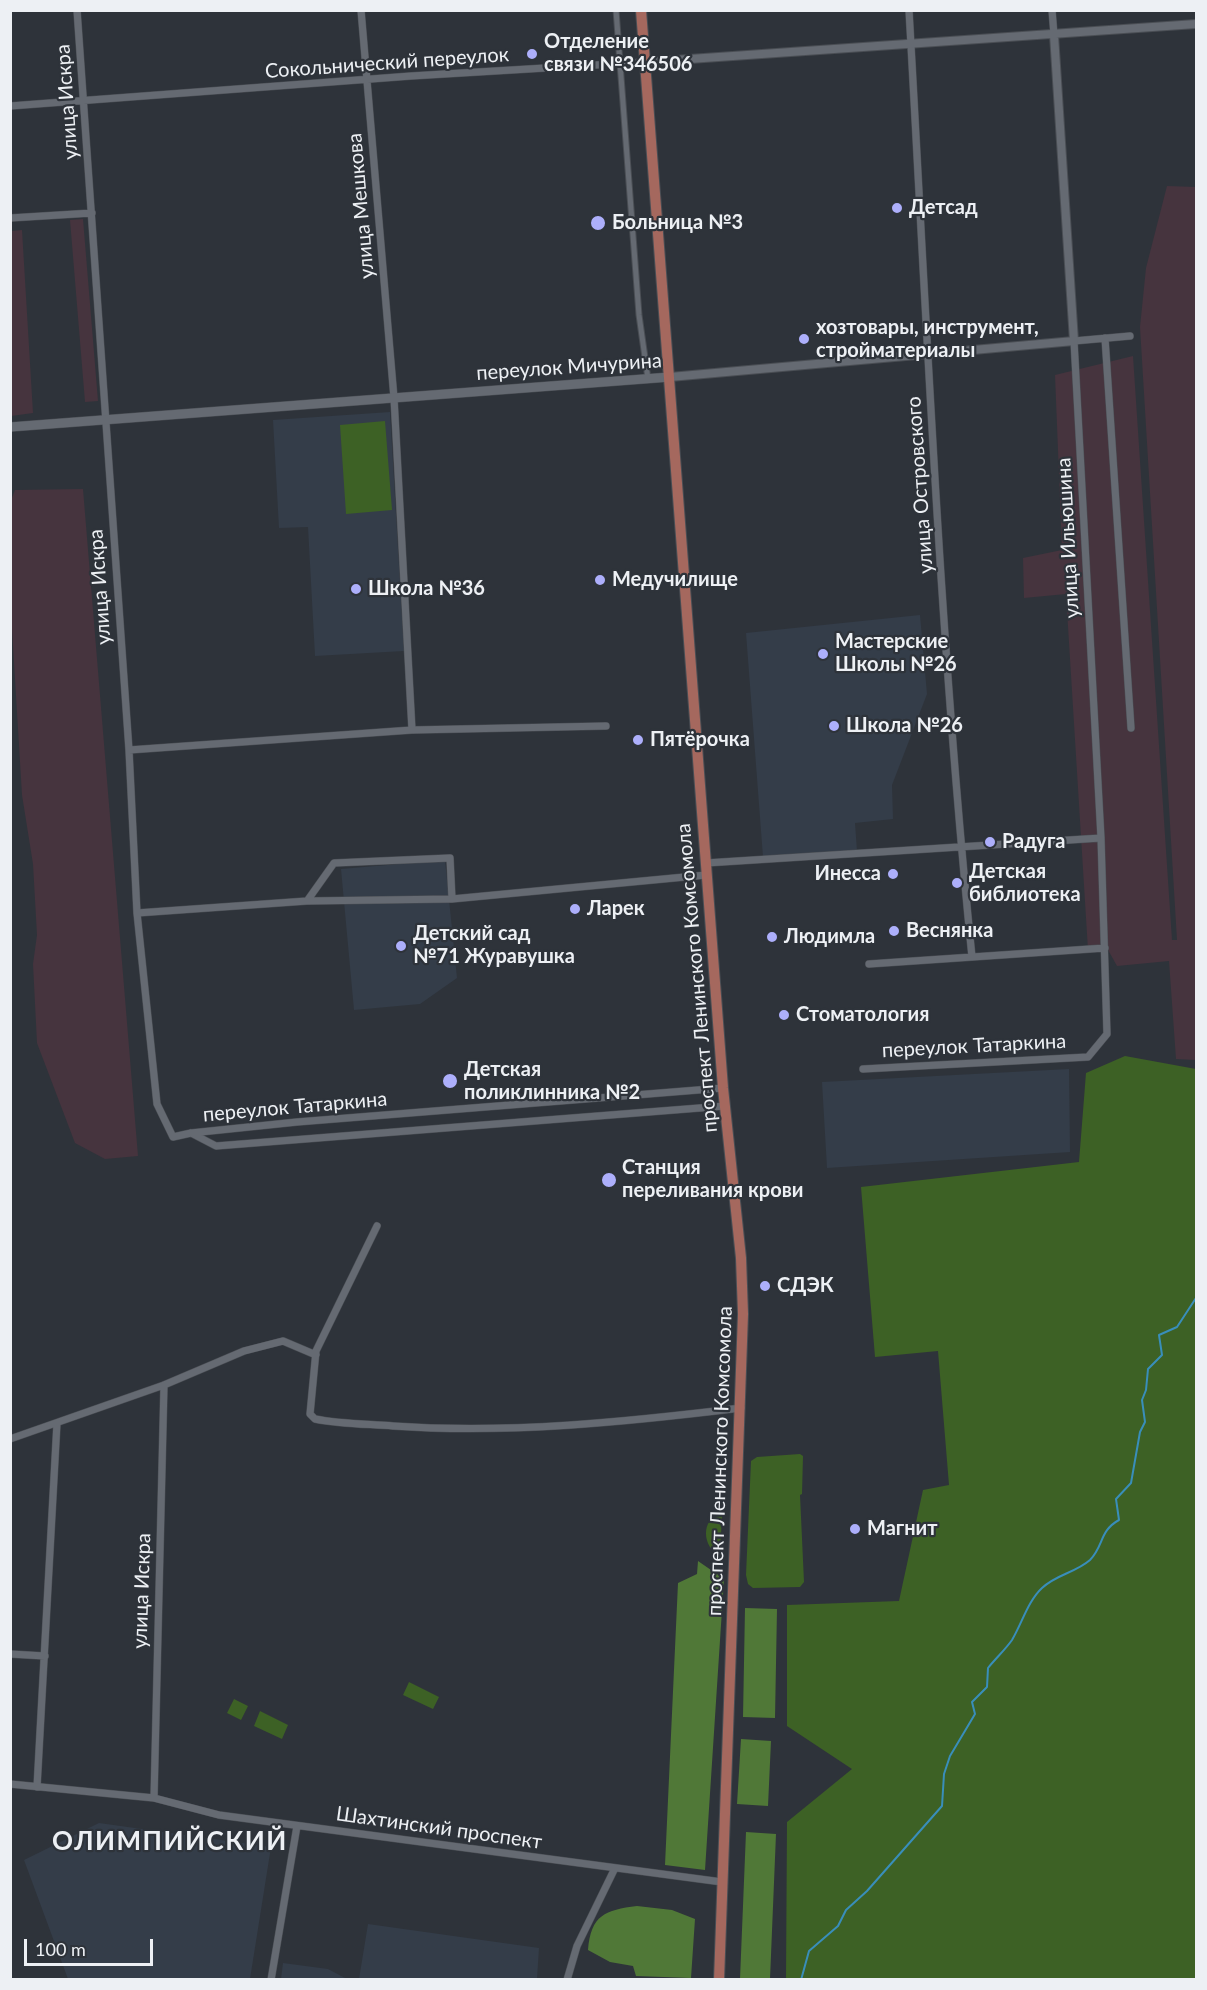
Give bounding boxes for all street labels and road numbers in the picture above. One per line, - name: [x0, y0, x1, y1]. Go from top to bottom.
- street label: улица Искра: [51, 43, 83, 161]
- street label: Сокольнический переулок: [264, 43, 510, 83]
- street label: улица Мешкова: [343, 132, 379, 280]
- street label: переулок Мичурина: [476, 349, 662, 385]
- street label: улица Островского: [902, 396, 938, 574]
- street label: улица Ильюшина: [1052, 457, 1084, 619]
- street label: улица Искра: [84, 528, 116, 646]
- street label: проспект Ленинского Комсомола: [672, 822, 722, 1134]
- street label: переулок Татаркина: [881, 1029, 1067, 1063]
- street label: переулок Татаркина: [202, 1087, 388, 1127]
- street label: проспект Ленинского Комсомола: [703, 1306, 737, 1616]
- street label: улица Искра: [128, 1533, 156, 1649]
- street label: Шахтинский проспект: [334, 1802, 544, 1854]

